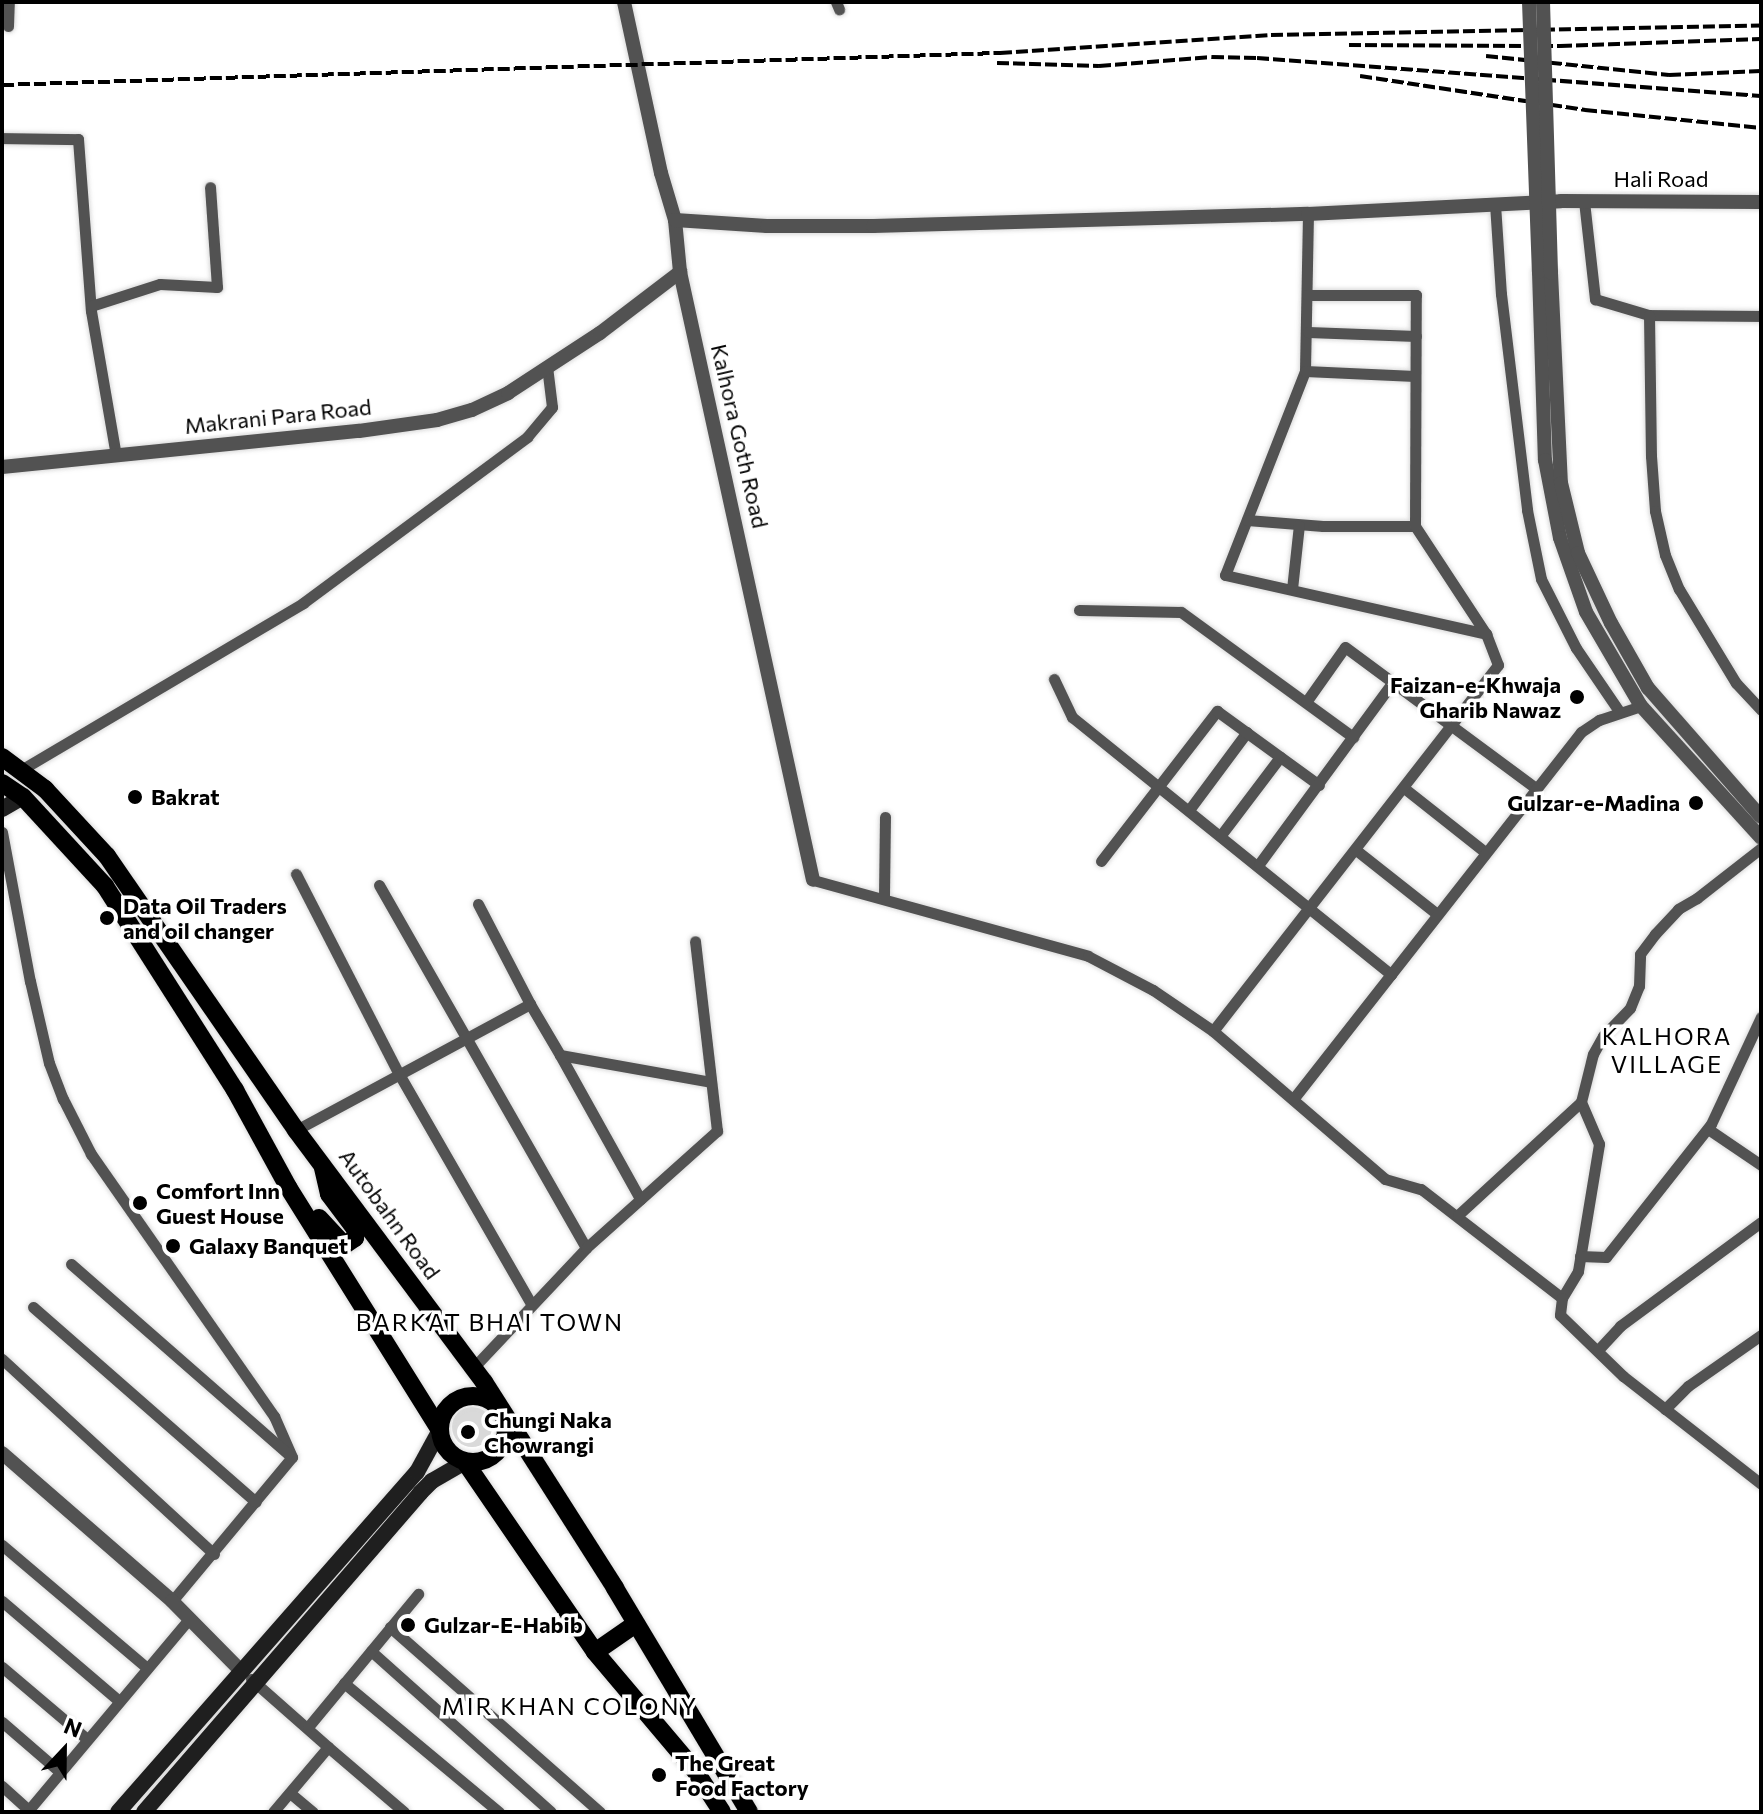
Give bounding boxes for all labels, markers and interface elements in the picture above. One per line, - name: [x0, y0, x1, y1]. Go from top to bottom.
- street label: Hali Road: [1614, 166, 1708, 192]
- street label: Kalhora Goth Road: [706, 341, 774, 531]
- street label: Makrani Para Road: [183, 393, 373, 439]
- place label: Faizan-e-Khwaja Gharib Nawaz: [1390, 671, 1561, 722]
- marker: Faizan-e-Khwaja Gharib Nawaz: [1568, 688, 1586, 706]
- place label: Bakrat: [151, 784, 220, 810]
- marker: Bakrat: [126, 788, 144, 806]
- place label: Gulzar-e-Madina: [1507, 790, 1680, 816]
- marker: Gulzar-e-Madina: [1687, 794, 1705, 812]
- place label: Data Oil Traders and oil changer: [123, 892, 287, 944]
- marker: Data Oil Traders and oil changer: [98, 909, 116, 927]
- district label: KALHORA VILLAGE: [1602, 1022, 1732, 1078]
- street label: Autobahn Road: [334, 1144, 446, 1284]
- place label: Comfort Inn Guest House: [156, 1177, 284, 1228]
- marker: Comfort Inn Guest House: [131, 1194, 149, 1212]
- place label: Galaxy Banquet: [189, 1233, 348, 1259]
- marker: Galaxy Banquet: [164, 1237, 182, 1255]
- district label: BARKAT BHAI TOWN: [356, 1308, 624, 1336]
- place label: Chungi Naka Chowrangi: [484, 1406, 612, 1458]
- marker: Chungi Naka Chowrangi: [459, 1423, 477, 1441]
- place label: Gulzar-E-Habib: [424, 1612, 583, 1638]
- marker: Gulzar-E-Habib: [399, 1616, 417, 1634]
- district label: MIR KHAN COLONY: [442, 1692, 698, 1720]
- north arrow: [24, 1710, 104, 1790]
- text: N: [60, 1712, 86, 1743]
- place label: The Great Food Factory: [675, 1749, 809, 1800]
- marker: The Great Food Factory: [650, 1766, 668, 1784]

